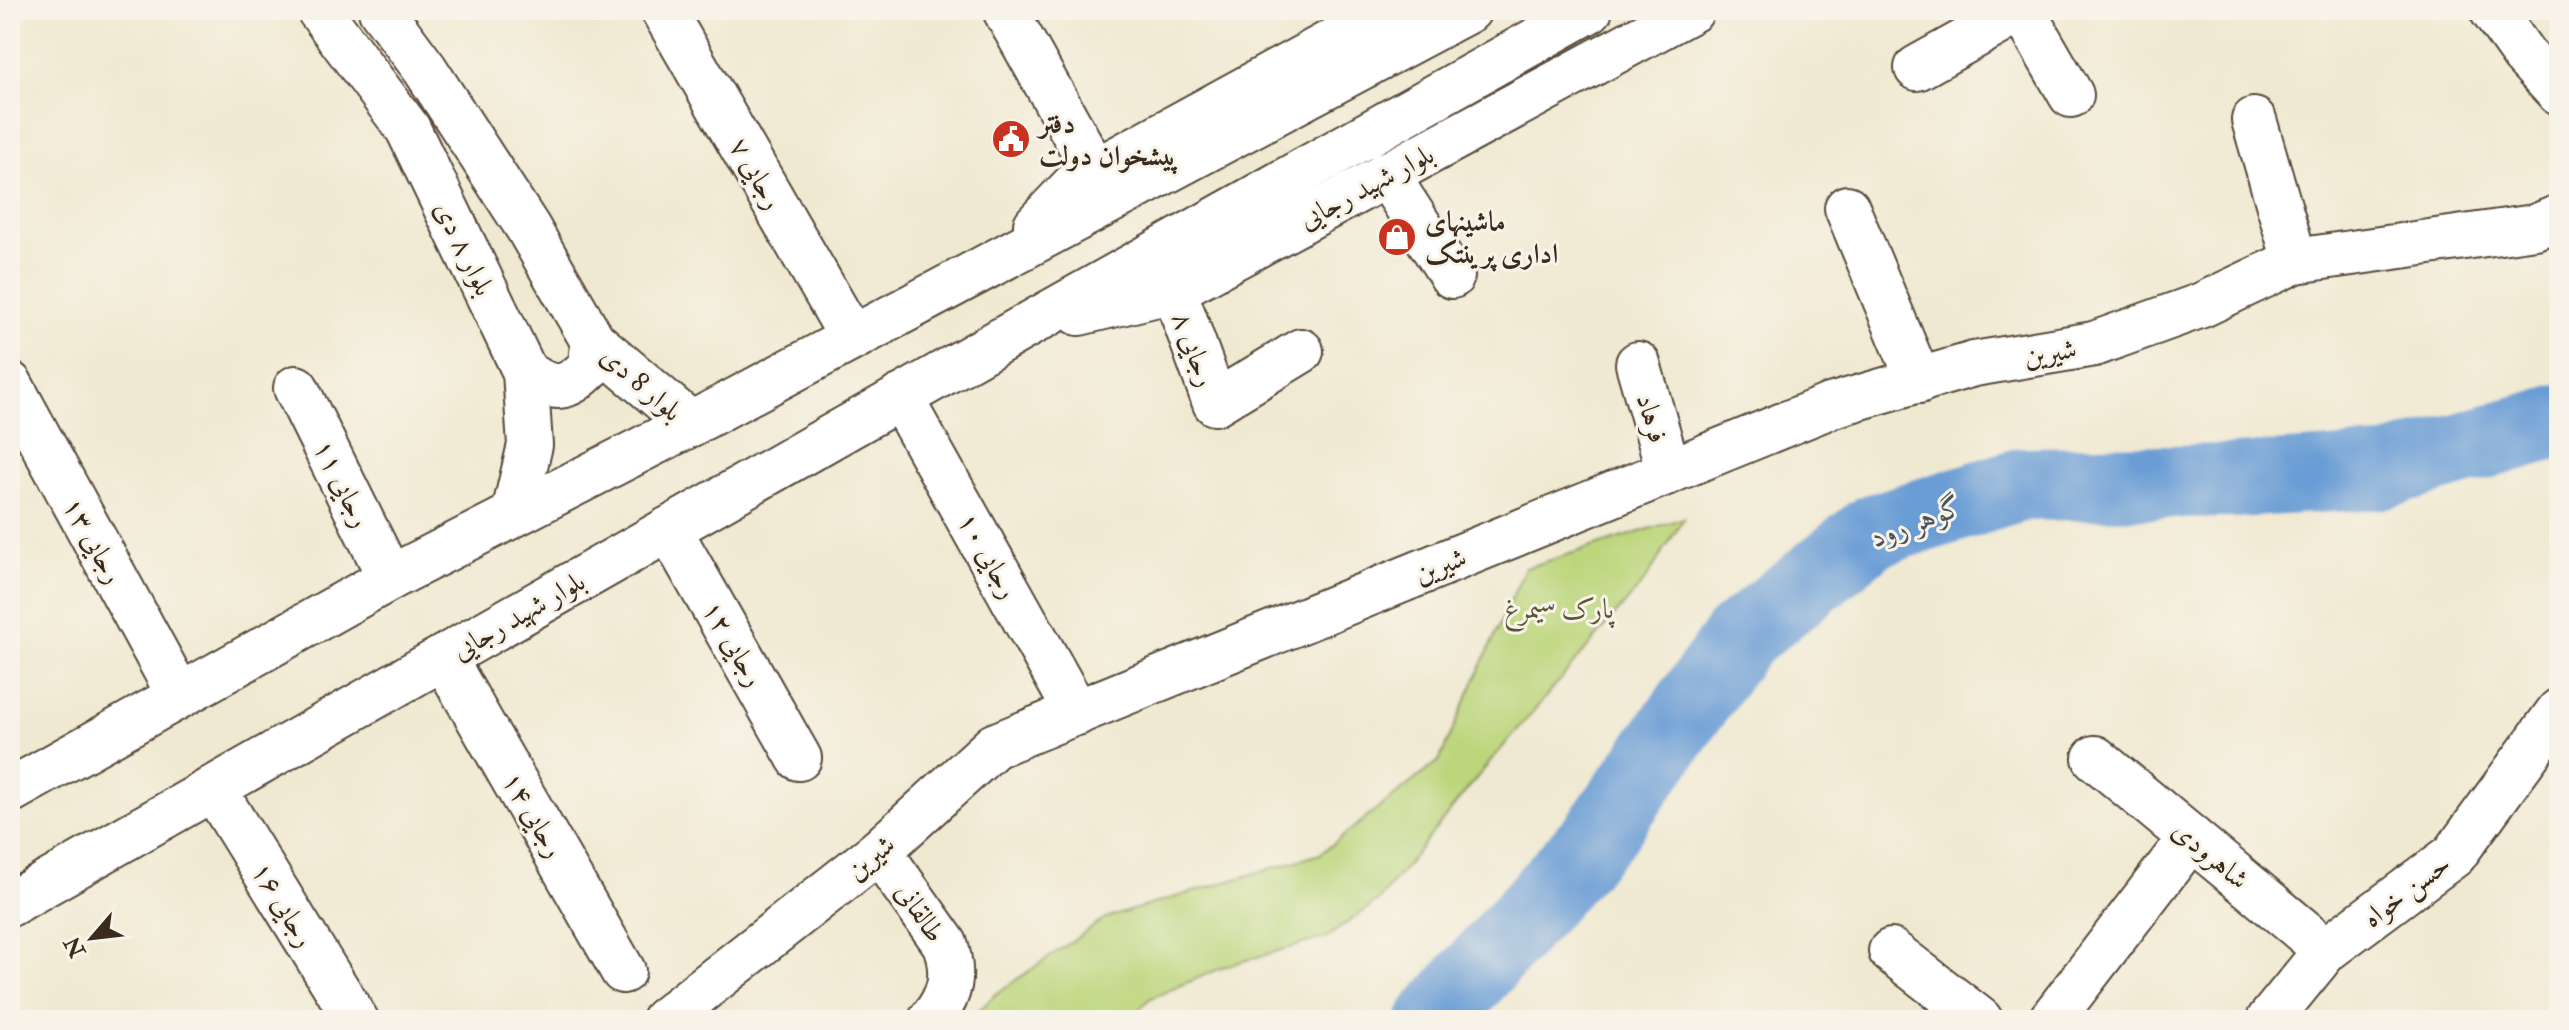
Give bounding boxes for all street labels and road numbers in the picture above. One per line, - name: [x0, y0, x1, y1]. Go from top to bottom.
- street label: رجایی ۷: [721, 131, 790, 216]
- street label: بلوار شهید رجایی: [1293, 137, 1440, 238]
- street label: بلوار ۸ دی: [426, 196, 501, 302]
- street label: رجایی ۸: [1164, 307, 1223, 392]
- street label: شیرین: [2021, 332, 2080, 375]
- street label: بلوار 8 دی: [593, 339, 689, 429]
- street label: فرهاد: [1628, 390, 1675, 447]
- street label: رجایی ۱۱: [305, 434, 378, 533]
- street label: رجایی ۱۳: [55, 491, 131, 590]
- street label: رجایی ۱۰: [950, 506, 1026, 605]
- street label: شیرین: [1409, 540, 1472, 593]
- street label: بلوار شهید رجایی: [446, 564, 592, 668]
- street label: رجایی ۱۲: [694, 594, 771, 693]
- street label: رجایی ۱۴: [494, 765, 571, 864]
- street label: شاهرودی: [2164, 813, 2256, 897]
- street label: شیرین: [839, 828, 903, 889]
- street label: حسن خواه: [2356, 847, 2458, 936]
- street label: رجایی ۱۶: [244, 856, 322, 954]
- street label: طالقانی: [887, 876, 952, 949]

